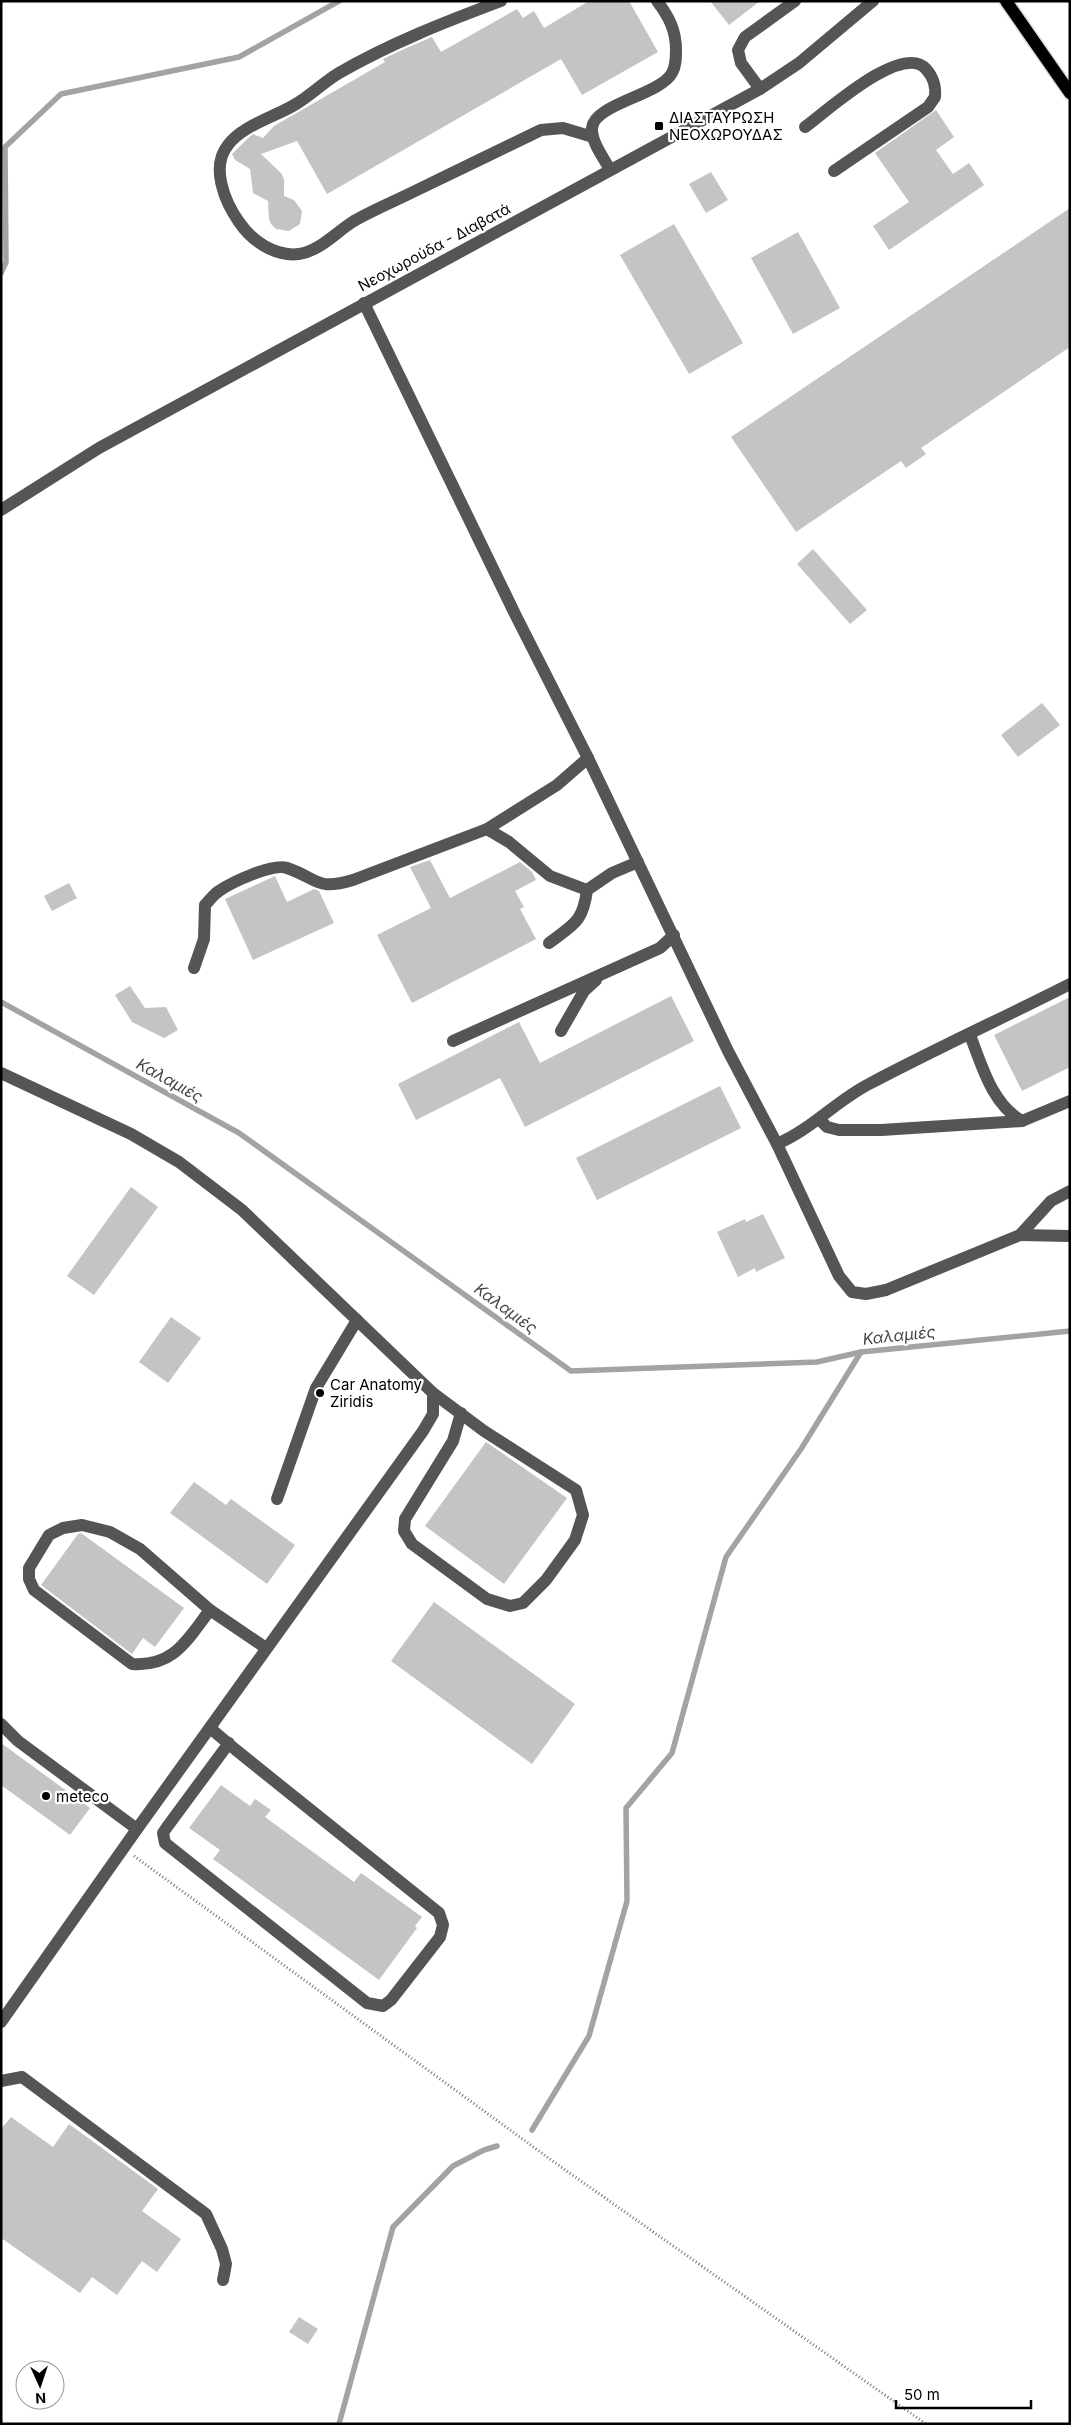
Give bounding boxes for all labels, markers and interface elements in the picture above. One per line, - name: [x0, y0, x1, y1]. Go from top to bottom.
- place label: ΔΙΑΣΤΑΥΡΩΣΗ ΝΕΟΧΩΡΟΥΔΑΣ: [669, 108, 783, 144]
- marker: ΔΙΑΣΤΑΥΡΩΣΗ ΝΕΟΧΩΡΟΥΔΑΣ: [653, 120, 665, 132]
- street label: Νεοχωρούδα - Διαβατά: [355, 199, 513, 295]
- water label: Καλαμιές: [133, 1054, 207, 1106]
- water label: Καλαμιές: [471, 1278, 541, 1338]
- water label: Καλαμιές: [862, 1321, 936, 1349]
- place label: Car Anatomy Ziridis: [330, 1375, 423, 1411]
- marker: Car Anatomy Ziridis: [314, 1387, 326, 1399]
- place label: meteco: [56, 1787, 109, 1806]
- marker: meteco: [40, 1790, 52, 1802]
- north arrow: [15, 2360, 65, 2410]
- scale bar: [896, 2378, 1031, 2410]
- text: 50 m: [904, 2385, 940, 2404]
- text: N: [35, 2390, 46, 2407]

